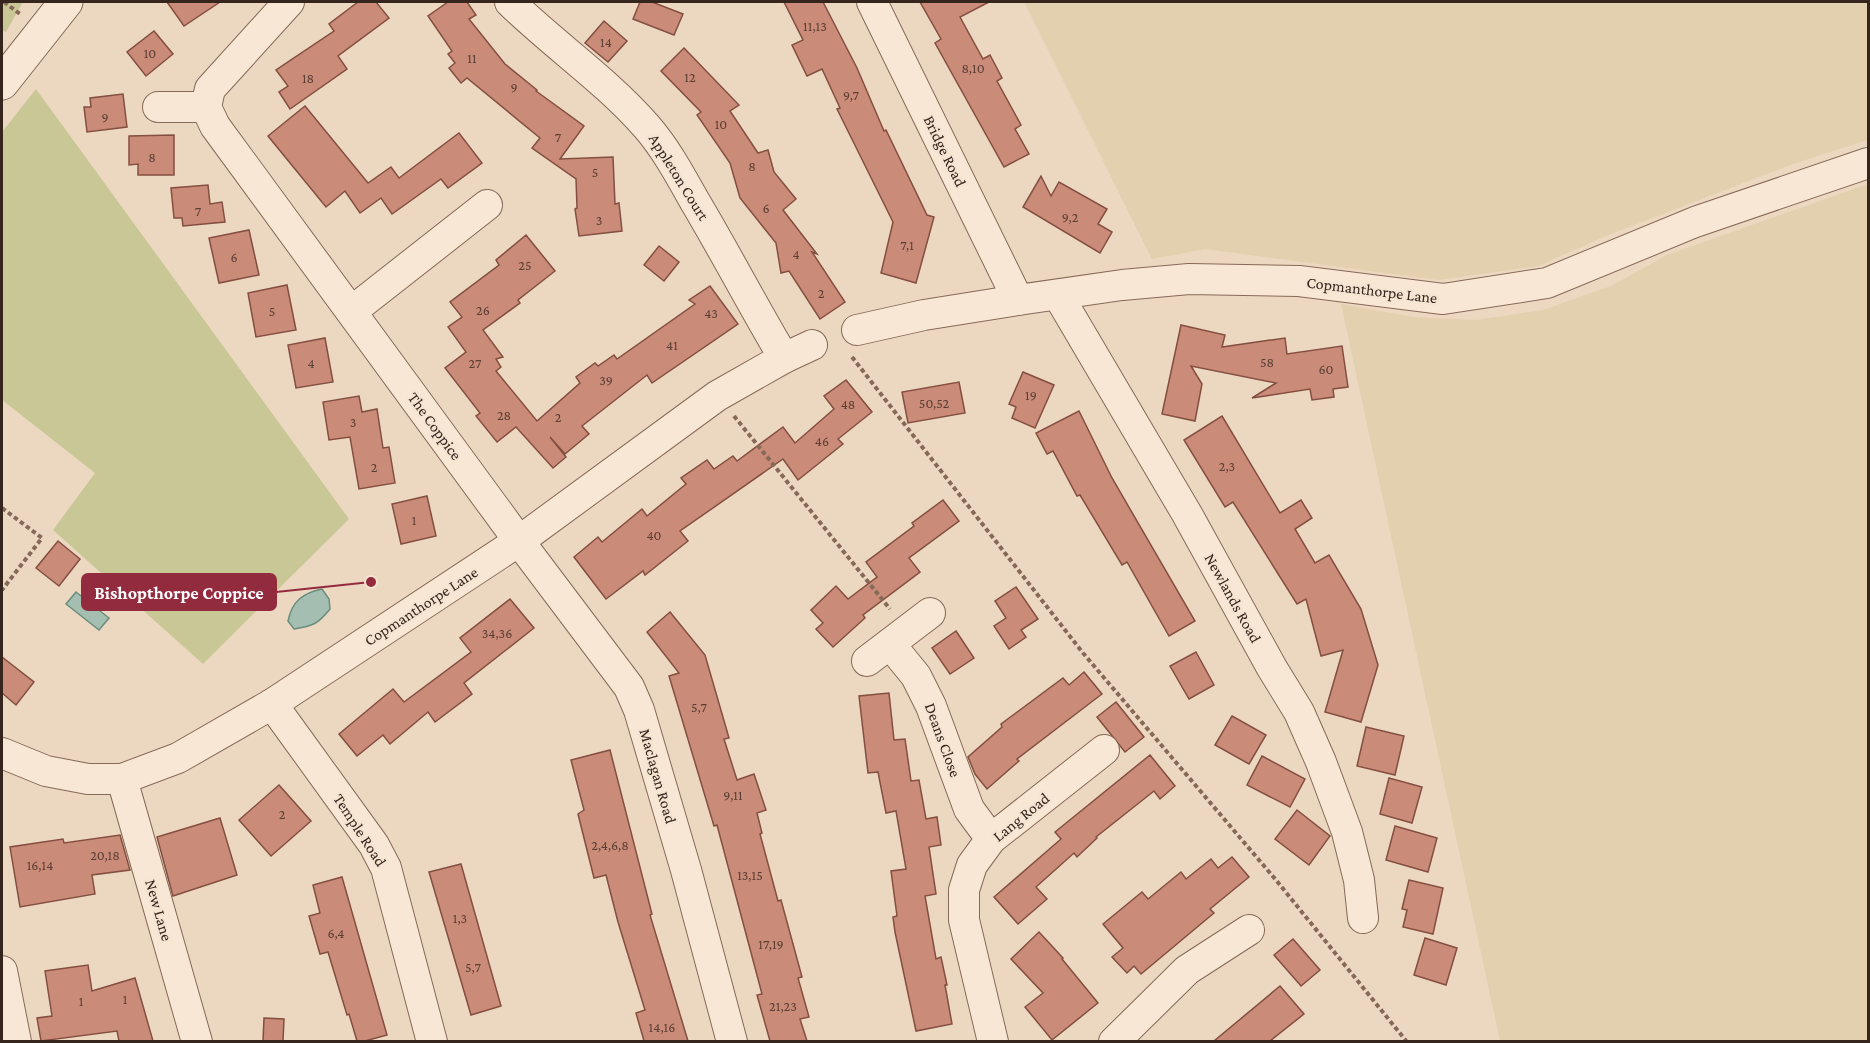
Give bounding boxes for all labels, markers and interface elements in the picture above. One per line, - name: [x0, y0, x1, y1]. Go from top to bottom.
- house number: 11,13: [803, 18, 827, 34]
- house number: 14: [600, 34, 612, 50]
- house number: 10: [144, 45, 156, 61]
- house number: 11: [467, 50, 477, 66]
- house number: 8,10: [961, 60, 985, 76]
- house number: 12: [684, 69, 696, 85]
- house number: 18: [302, 70, 314, 86]
- house number: 9: [510, 79, 518, 95]
- house number: 9,7: [843, 87, 860, 103]
- house number: 9: [101, 109, 109, 125]
- street label: Bridge Road: [920, 113, 970, 190]
- house number: 10: [715, 116, 727, 132]
- house number: 7: [555, 129, 562, 145]
- street label: Appleton Court: [645, 131, 713, 224]
- house number: 8: [148, 149, 156, 165]
- house number: 8: [748, 158, 756, 174]
- house number: 5: [592, 164, 598, 180]
- house number: 6: [762, 200, 770, 216]
- house number: 7: [195, 203, 202, 219]
- house number: 9,2: [1062, 209, 1079, 225]
- house number: 3: [596, 212, 602, 228]
- house number: 7,1: [900, 237, 914, 253]
- house number: 4: [792, 246, 800, 262]
- house number: 6: [230, 249, 238, 265]
- house number: 25: [518, 257, 532, 273]
- street label: Copmanthorpe Lane: [1306, 274, 1438, 307]
- house number: 2: [818, 285, 825, 301]
- house number: 26: [476, 302, 490, 318]
- house number: 5: [269, 303, 275, 319]
- house number: 43: [704, 305, 718, 321]
- house number: 41: [666, 337, 678, 353]
- house number: 58: [1260, 354, 1274, 370]
- house number: 4: [307, 355, 315, 371]
- house number: 27: [469, 355, 482, 371]
- house number: 60: [1318, 361, 1334, 377]
- house number: 39: [599, 372, 613, 388]
- house number: 19: [1025, 387, 1037, 403]
- street label: The Coppice: [404, 389, 465, 464]
- house number: 50,52: [919, 395, 949, 411]
- house number: 48: [841, 396, 855, 412]
- house number: 28: [497, 407, 511, 423]
- house number: 2: [555, 409, 562, 425]
- house number: 3: [350, 414, 356, 430]
- house number: 46: [815, 433, 829, 449]
- house number: 2,3: [1219, 458, 1235, 474]
- house number: 2: [371, 459, 378, 475]
- house number: 1: [412, 512, 417, 528]
- house number: 40: [646, 527, 662, 543]
- street label: Newlands Road: [1201, 550, 1265, 646]
- street label: Copmanthorpe Lane: [361, 563, 481, 650]
- callout: Bishopthorpe Coppice: [82, 574, 276, 610]
- text: Bishopthorpe Coppice: [94, 583, 264, 603]
- house number: 34,36: [482, 625, 512, 641]
- house number: 5,7: [691, 699, 707, 715]
- street label: Deans Close: [922, 701, 964, 779]
- street label: Maclagan Road: [635, 727, 680, 826]
- house number: 9,11: [723, 787, 743, 803]
- street label: Lang Road: [990, 789, 1054, 846]
- street label: Temple Road: [329, 791, 390, 870]
- house number: 2: [279, 806, 286, 822]
- house number: 2,4,6,8: [591, 837, 629, 853]
- house number: 20,18: [90, 847, 120, 863]
- house number: 16,14: [27, 857, 53, 873]
- house number: 13,15: [737, 867, 763, 883]
- street label: New Lane: [142, 877, 176, 943]
- house number: 1,3: [453, 910, 467, 926]
- house number: 6,4: [328, 925, 344, 941]
- house number: 17,19: [758, 936, 784, 952]
- house number: 5,7: [465, 959, 481, 975]
- house number: 1: [123, 991, 128, 1007]
- house number: 1: [79, 993, 84, 1009]
- house number: 21,23: [769, 998, 797, 1014]
- house number: 14,16: [649, 1019, 675, 1035]

